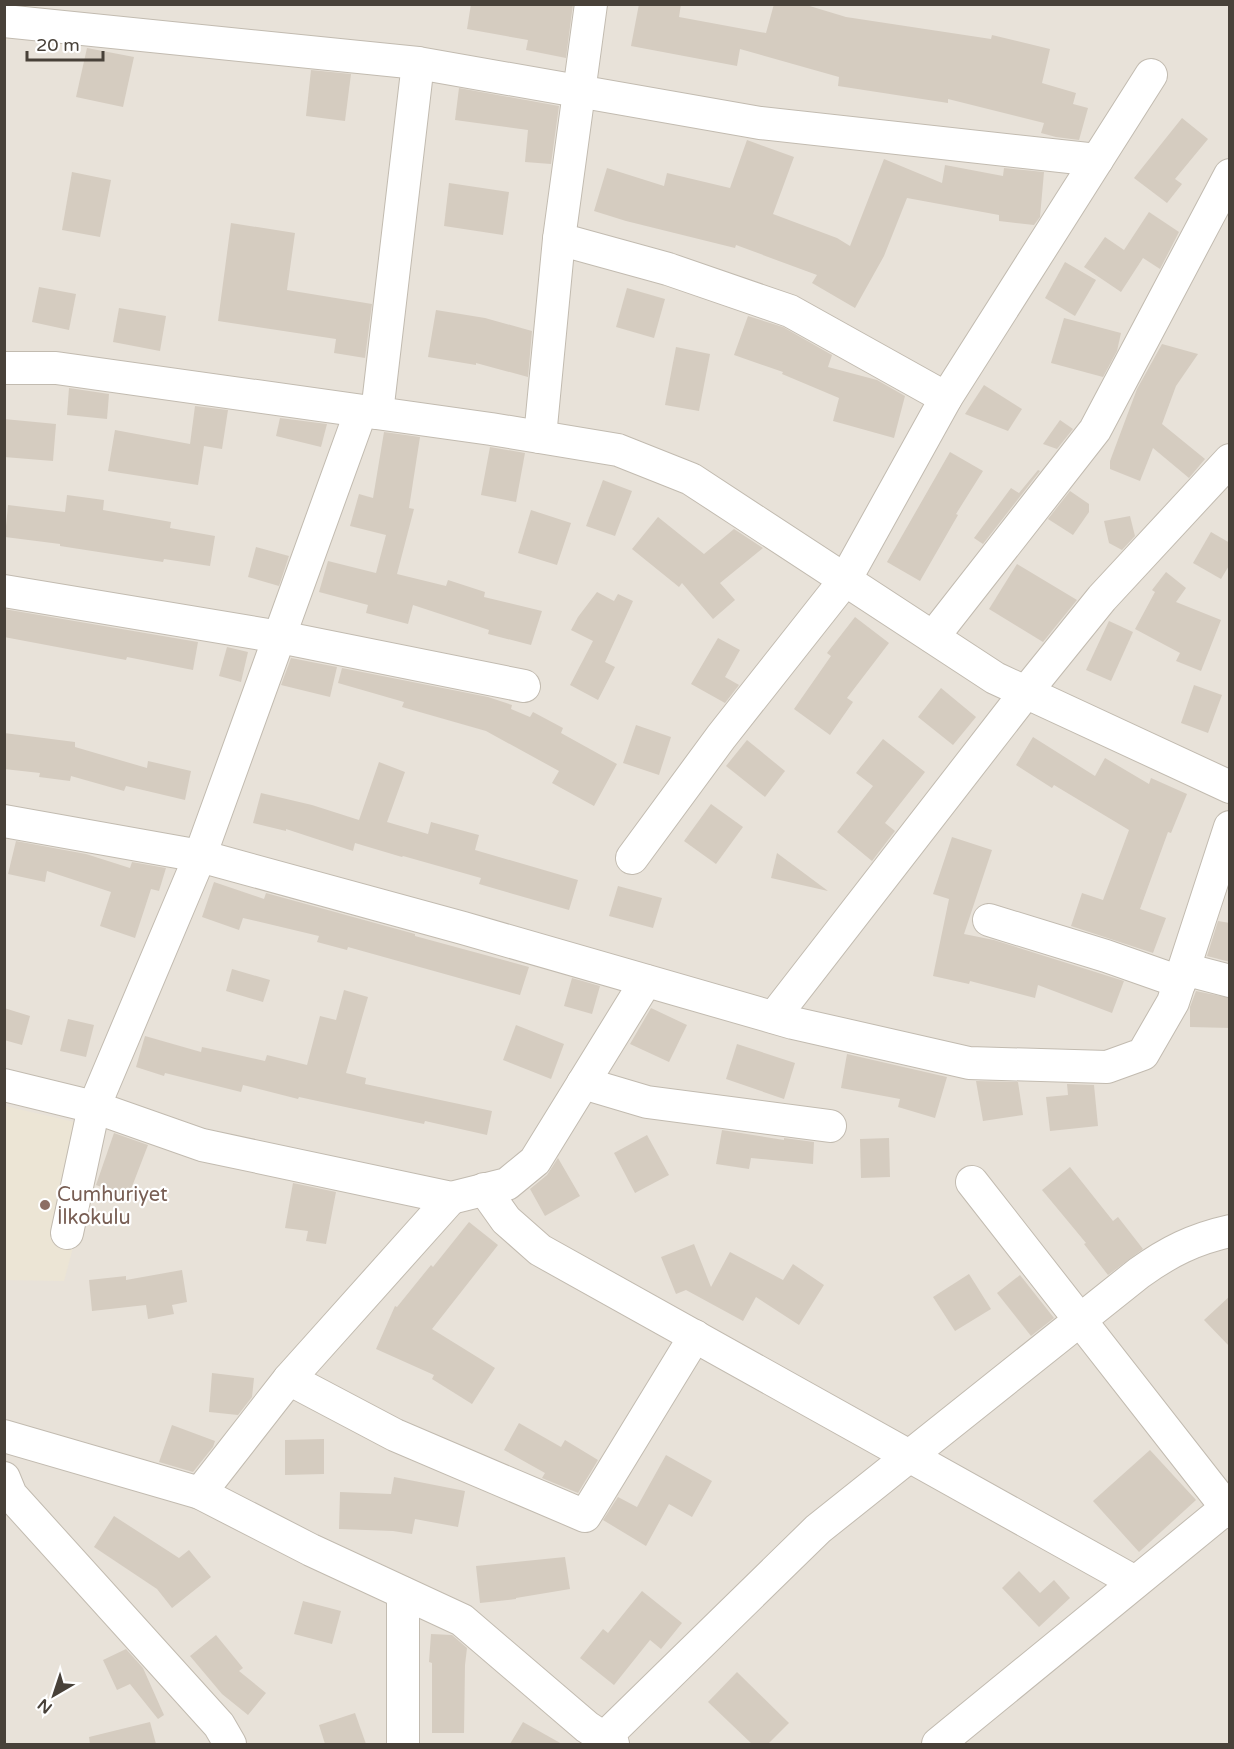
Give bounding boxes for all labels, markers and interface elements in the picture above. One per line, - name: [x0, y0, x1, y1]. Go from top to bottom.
- scale bar: [27, 24, 104, 62]
- text: 20 m: [36, 34, 80, 56]
- place label: Cumhuriyet İlkokulu: [57, 1183, 168, 1230]
- marker: Cumhuriyet İlkokulu: [38, 1198, 52, 1212]
- north arrow: [24, 1665, 84, 1725]
- text: N: [34, 1694, 56, 1718]

